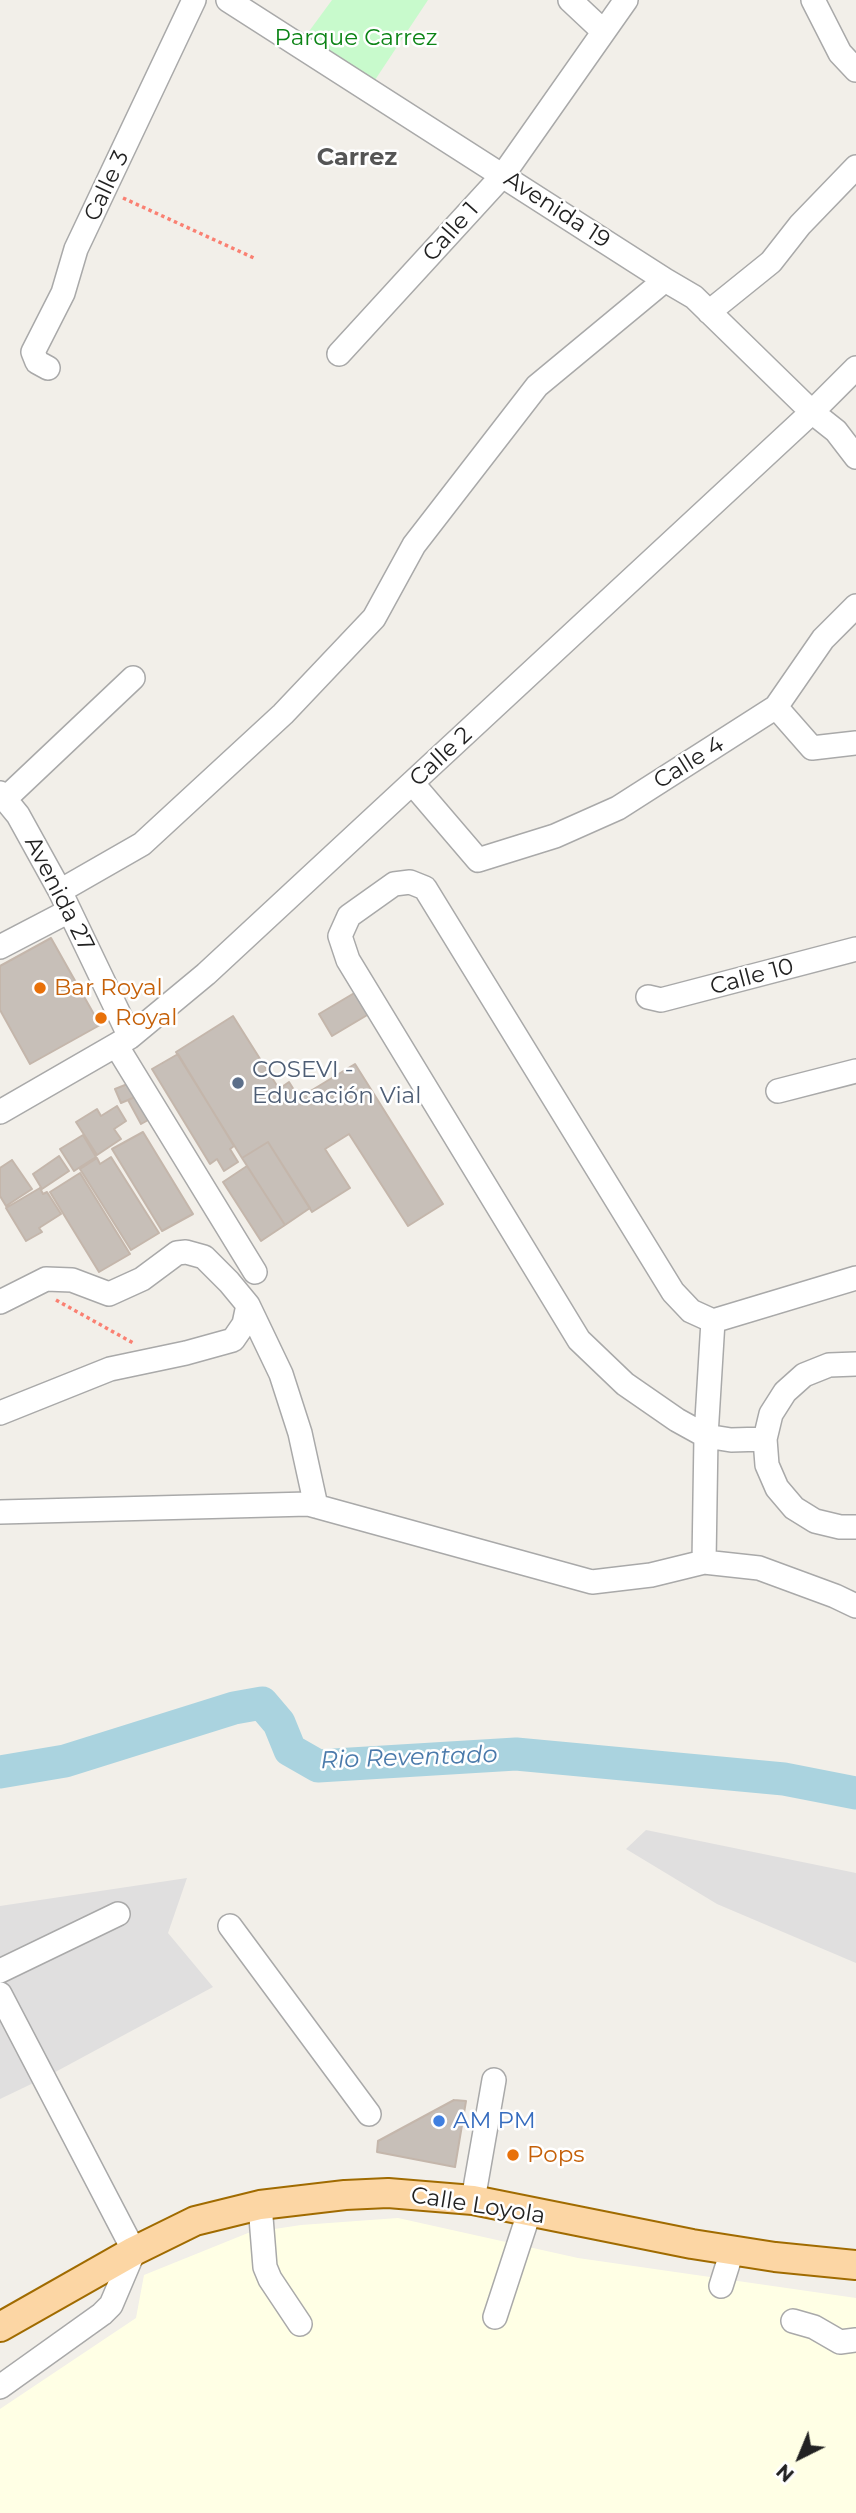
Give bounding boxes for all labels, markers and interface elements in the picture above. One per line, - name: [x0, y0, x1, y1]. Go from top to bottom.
- park label: Parque Carrez: [275, 24, 437, 52]
- district label: Carrez: [317, 144, 397, 172]
- street label: Calle 3: [79, 146, 135, 226]
- street label: Avenida 19: [499, 165, 615, 255]
- street label: Calle 1: [417, 197, 485, 267]
- street label: Calle 2: [404, 721, 478, 793]
- street label: Calle 4: [649, 731, 729, 795]
- street label: Avenida 27: [18, 832, 100, 956]
- street label: Calle 10: [707, 953, 797, 1001]
- place label: Bar Royal: [54, 974, 163, 1002]
- marker: Bar Royal: [32, 980, 48, 996]
- place label: Royal: [115, 1004, 177, 1032]
- marker: Royal: [93, 1010, 109, 1026]
- place label: COSEVI - Educación Vial: [252, 1056, 421, 1110]
- marker: COSEVI - Educación Vial: [230, 1075, 246, 1091]
- water label: Rio Reventado: [320, 1741, 498, 1775]
- place label: AM PM: [453, 2107, 536, 2135]
- marker: AM PM: [431, 2113, 447, 2129]
- place label: Pops: [527, 2141, 584, 2169]
- marker: Pops: [505, 2147, 521, 2163]
- street label: Calle Loyola: [409, 2182, 547, 2230]
- north arrow: [765, 2422, 835, 2492]
- text: N: [772, 2459, 799, 2486]

